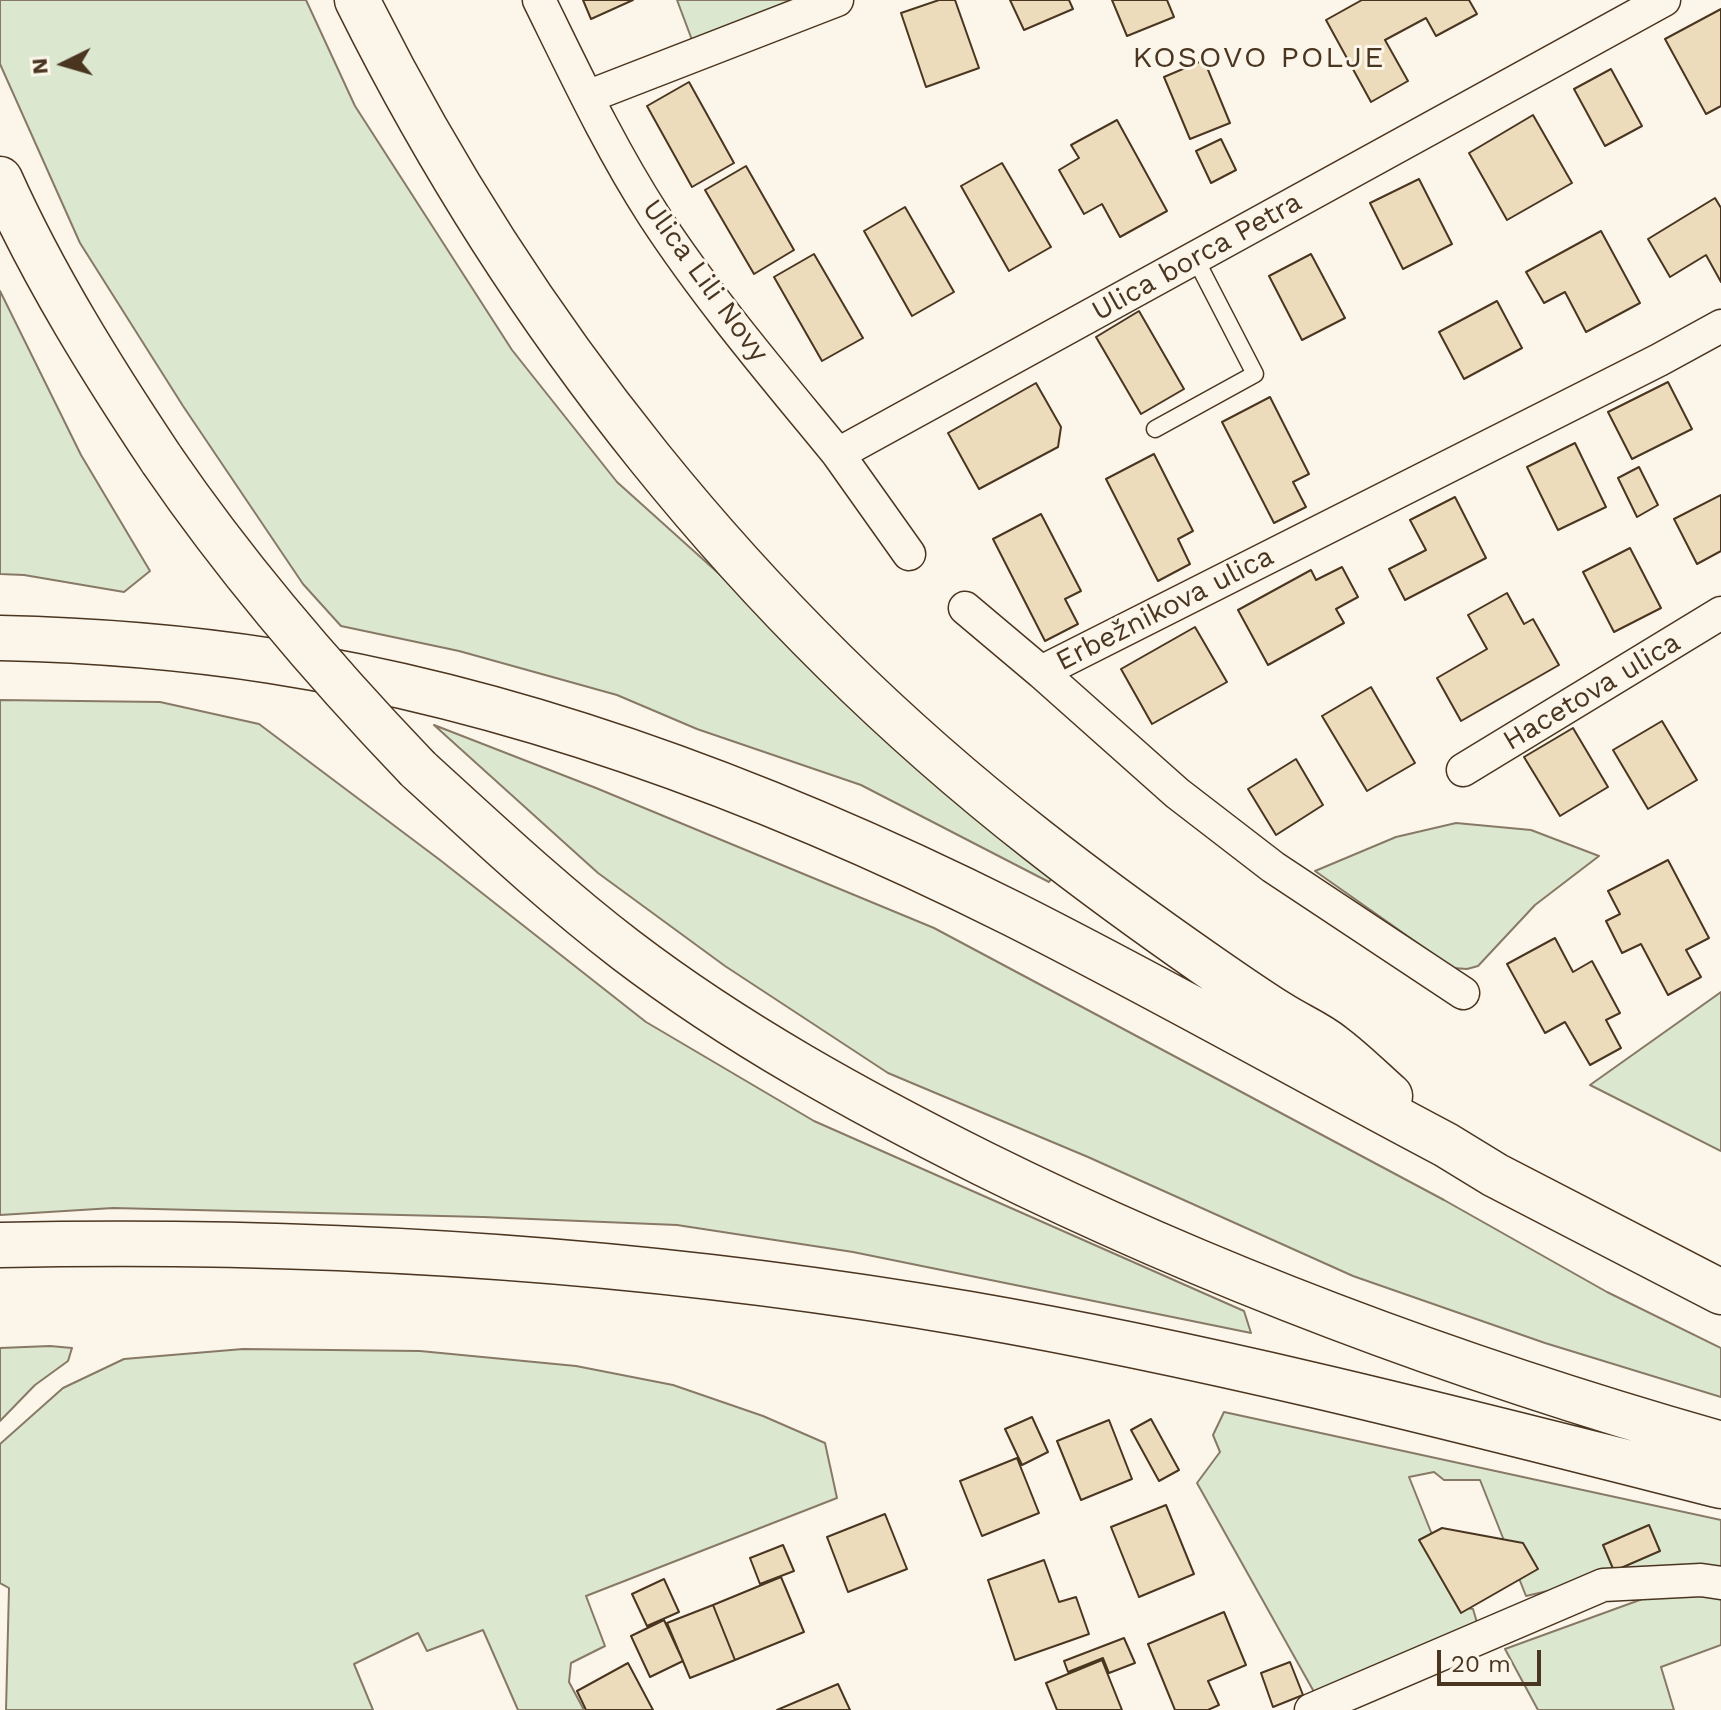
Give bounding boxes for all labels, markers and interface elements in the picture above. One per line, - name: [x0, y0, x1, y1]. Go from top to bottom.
- north arrow: [24, 24, 104, 104]
- district label: KOSOVO POLJE: [1133, 40, 1385, 76]
- text: N: [26, 57, 53, 75]
- street label: Ulica borca Petra: [1086, 186, 1308, 328]
- street label: Ulica Lili Novy: [635, 193, 775, 369]
- street label: Erbežnikova ulica: [1051, 540, 1279, 678]
- street label: Hacetova ulica: [1497, 626, 1687, 758]
- scale bar: [1441, 1634, 1545, 1684]
- text: 20 m: [1451, 1650, 1511, 1678]

